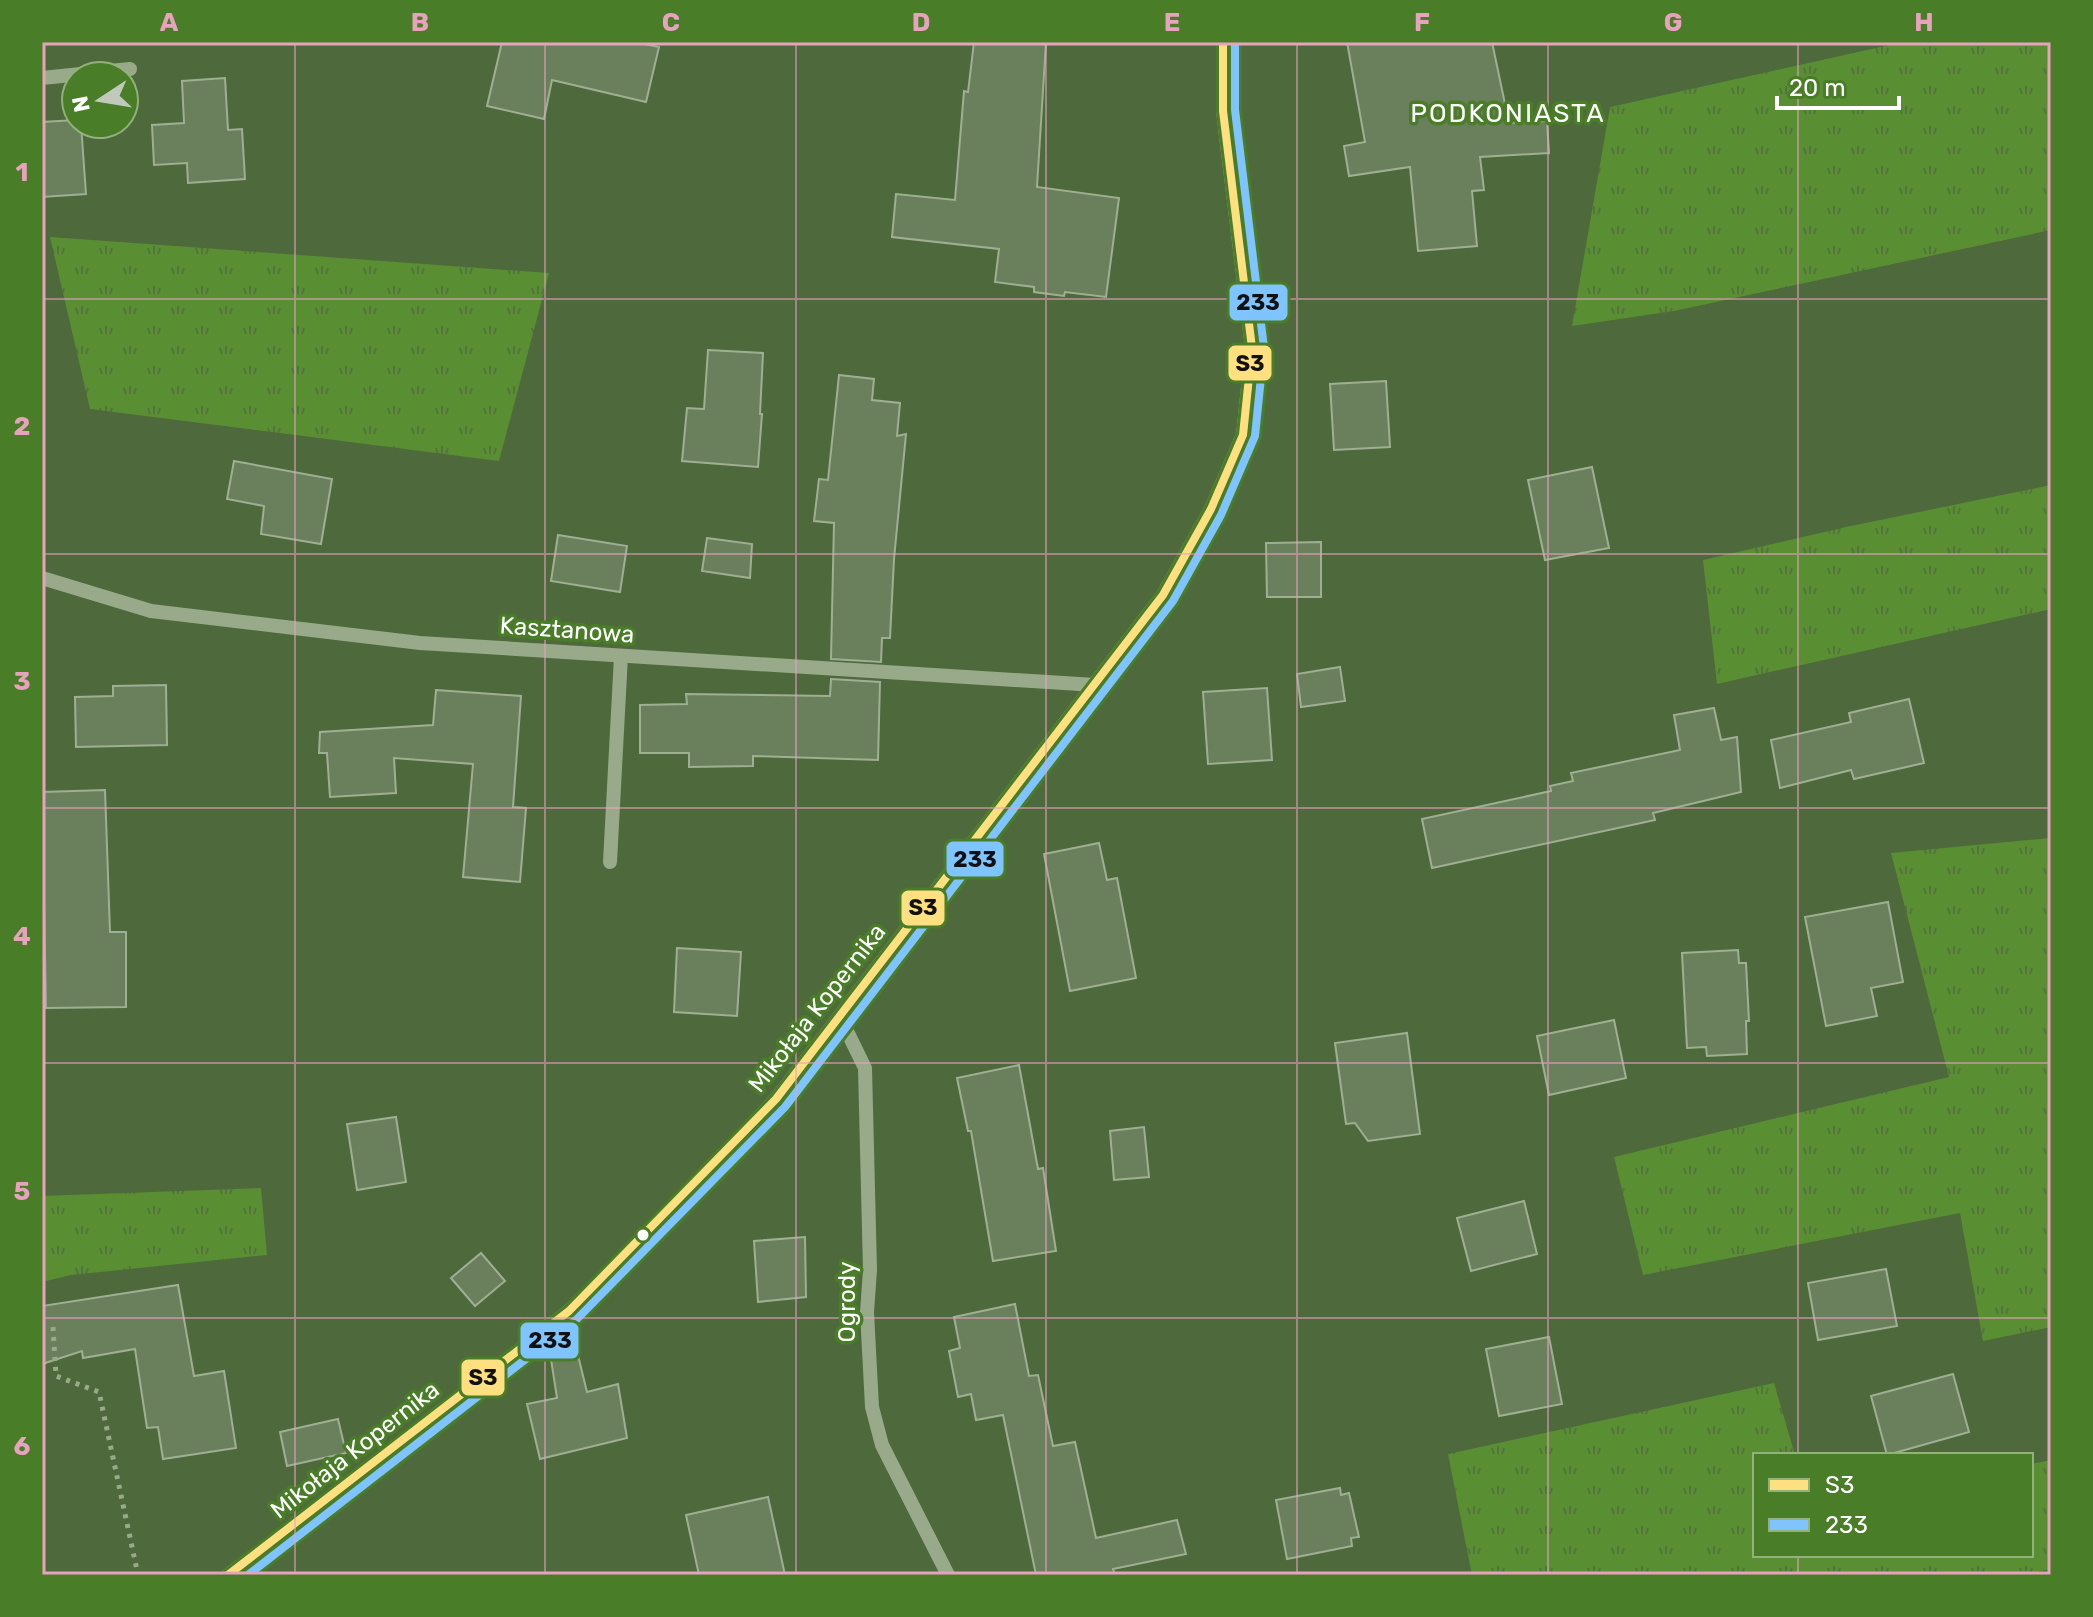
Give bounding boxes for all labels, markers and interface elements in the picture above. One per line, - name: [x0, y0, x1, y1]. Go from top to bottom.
- text: A: [160, 7, 179, 38]
- text: B: [411, 7, 429, 38]
- text: C: [662, 7, 680, 38]
- text: D: [912, 7, 930, 38]
- text: E: [1164, 7, 1180, 38]
- text: F: [1414, 7, 1430, 38]
- text: G: [1664, 7, 1682, 38]
- text: H: [1914, 7, 1934, 38]
- north arrow: [60, 60, 140, 140]
- scale bar: [1777, 60, 1899, 110]
- text: 20 m: [1789, 74, 1846, 102]
- text: N: [66, 94, 96, 115]
- district label: PODKONIASTA: [1410, 98, 1606, 129]
- text: 1: [16, 157, 28, 188]
- line badge: 233: [1228, 283, 1289, 322]
- text: 233: [1236, 289, 1280, 316]
- line badge: S3: [1227, 344, 1273, 382]
- text: S3: [1235, 350, 1265, 377]
- text: 2: [14, 411, 30, 442]
- street label: Kasztanowa: [499, 611, 635, 649]
- text: 3: [13, 666, 31, 697]
- line badge: 233: [945, 840, 1005, 878]
- text: 233: [953, 846, 997, 873]
- line badge: S3: [900, 889, 946, 927]
- text: S3: [908, 894, 938, 921]
- street label: Mikołaja Kopernika: [743, 918, 891, 1098]
- text: 4: [13, 921, 31, 952]
- text: 5: [14, 1176, 30, 1207]
- unlabelled marker: [635, 1227, 651, 1243]
- street label: Ogrody: [833, 1262, 861, 1342]
- line badge: 233: [519, 1321, 580, 1360]
- text: 233: [528, 1327, 572, 1354]
- line badge: S3: [460, 1358, 506, 1397]
- text: S3: [468, 1364, 498, 1391]
- street label: Mikołaja Kopernika: [265, 1376, 445, 1524]
- text: 6: [14, 1431, 31, 1462]
- legend: [1753, 1453, 2033, 1557]
- text: S3: [1825, 1471, 1854, 1499]
- text: 233: [1825, 1511, 1868, 1539]

